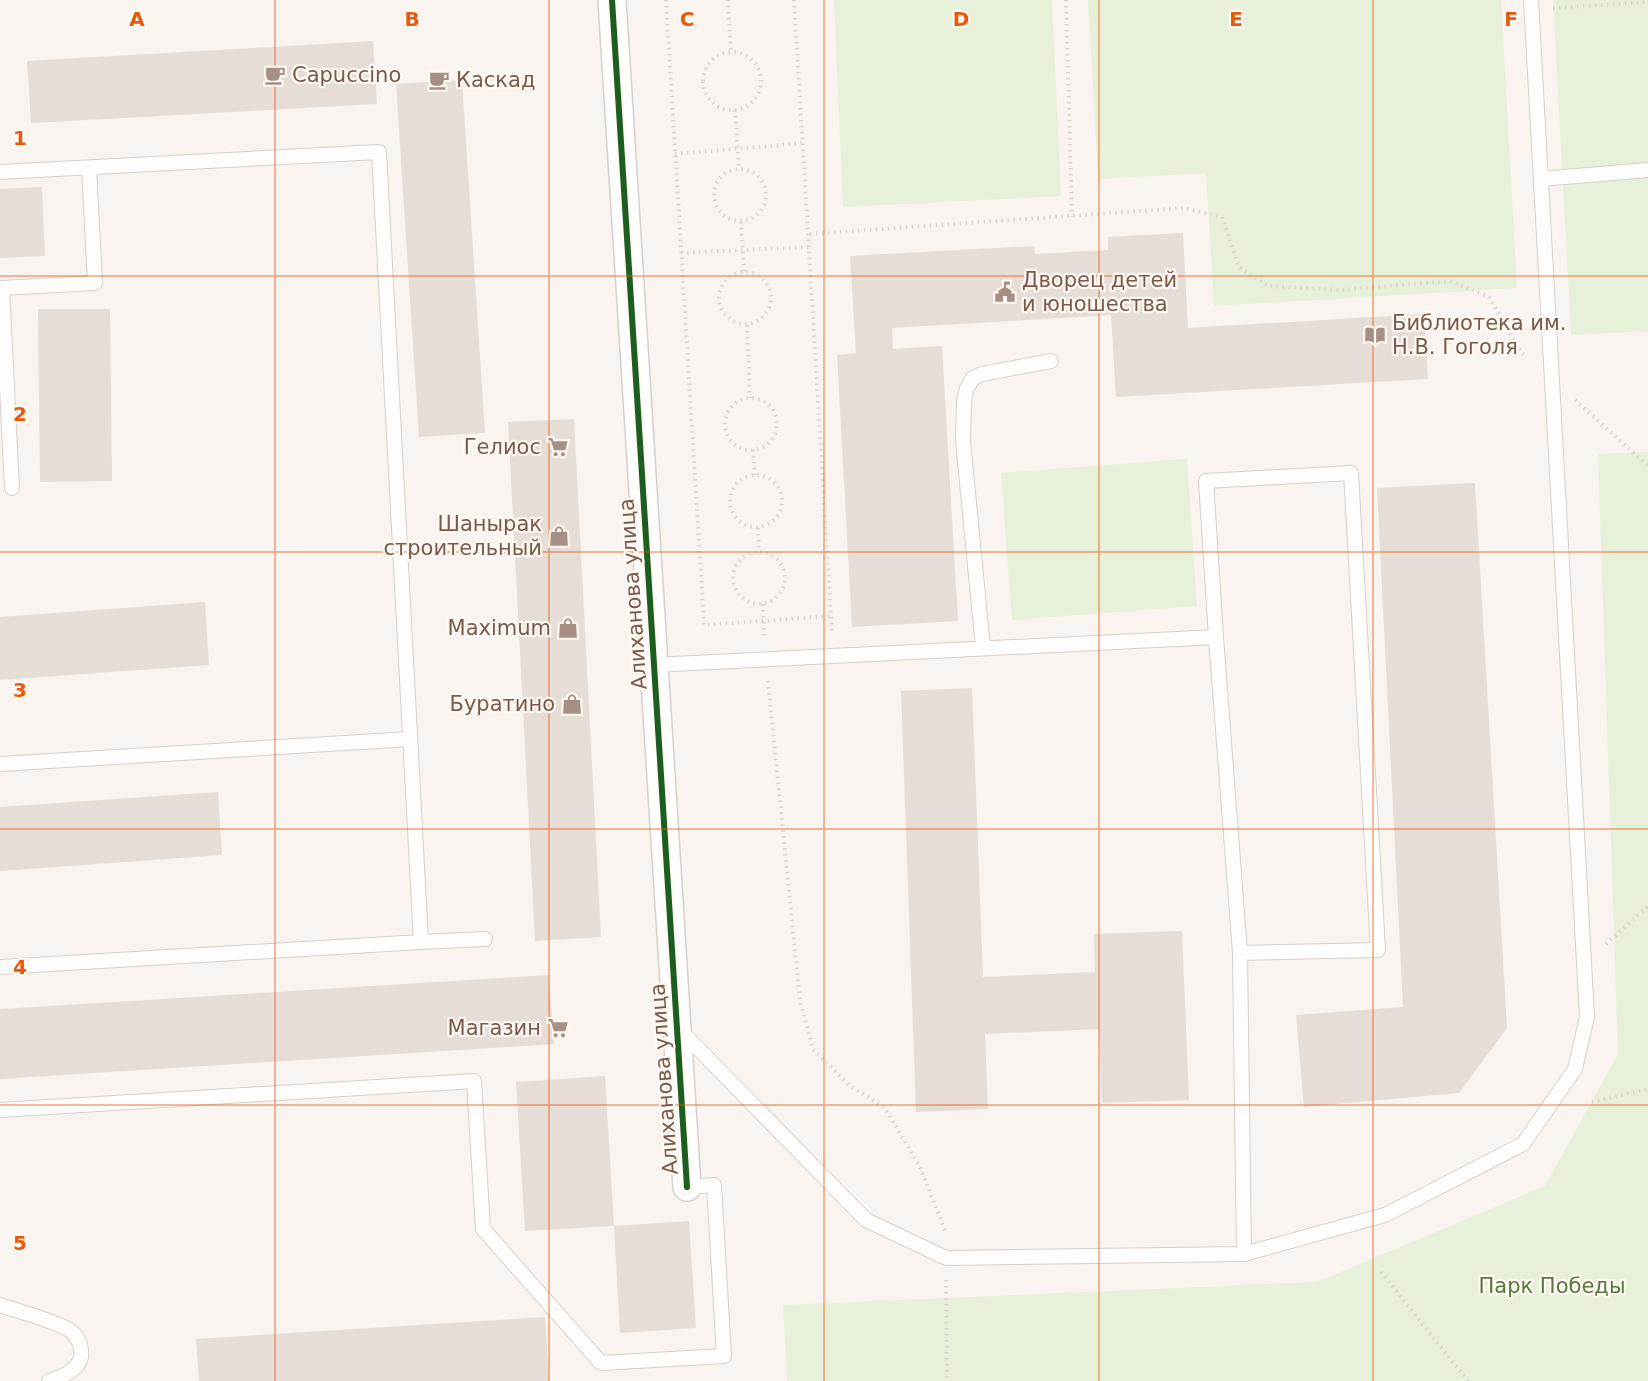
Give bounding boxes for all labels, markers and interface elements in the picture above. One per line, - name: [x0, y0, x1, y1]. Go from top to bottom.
- text: A: [129, 7, 145, 31]
- text: B: [404, 7, 420, 31]
- text: C: [680, 7, 694, 31]
- text: D: [953, 7, 969, 31]
- text: E: [1229, 7, 1243, 31]
- text: F: [1504, 7, 1518, 31]
- cafe icon: Capuccino: [263, 63, 287, 87]
- place label: Capuccino: [292, 63, 401, 87]
- cafe icon: Каскад: [427, 68, 451, 92]
- place label: Каскад: [456, 68, 535, 92]
- text: 1: [13, 126, 27, 150]
- place label: Дворец детей и юношества: [1022, 268, 1177, 316]
- public building icon: Дворец детей и юношества: [993, 280, 1017, 304]
- place label: Библиотека им. Н.В. Гоголя: [1392, 311, 1566, 359]
- library icon: Библиотека им. Н.В. Гоголя: [1363, 323, 1387, 347]
- text: 2: [13, 402, 27, 426]
- place label: Гелиос: [464, 435, 541, 459]
- supermarket icon: Гелиос: [546, 435, 570, 459]
- street label: Алиханова улица: [614, 497, 652, 691]
- place label: Шанырак строительный: [383, 512, 542, 560]
- shop icon: Шанырак строительный: [547, 524, 571, 548]
- place label: Maximum: [448, 616, 551, 640]
- shop icon: Maximum: [556, 616, 580, 640]
- text: 3: [13, 678, 27, 702]
- place label: Буратино: [450, 692, 555, 716]
- shop icon: Буратино: [560, 692, 584, 716]
- text: 4: [13, 955, 27, 979]
- street label: Алиханова улица: [645, 982, 683, 1176]
- place label: Магазин: [448, 1016, 541, 1040]
- supermarket icon: Магазин: [546, 1016, 570, 1040]
- text: 5: [13, 1231, 27, 1255]
- park label: Парк Победы: [1479, 1274, 1625, 1298]

